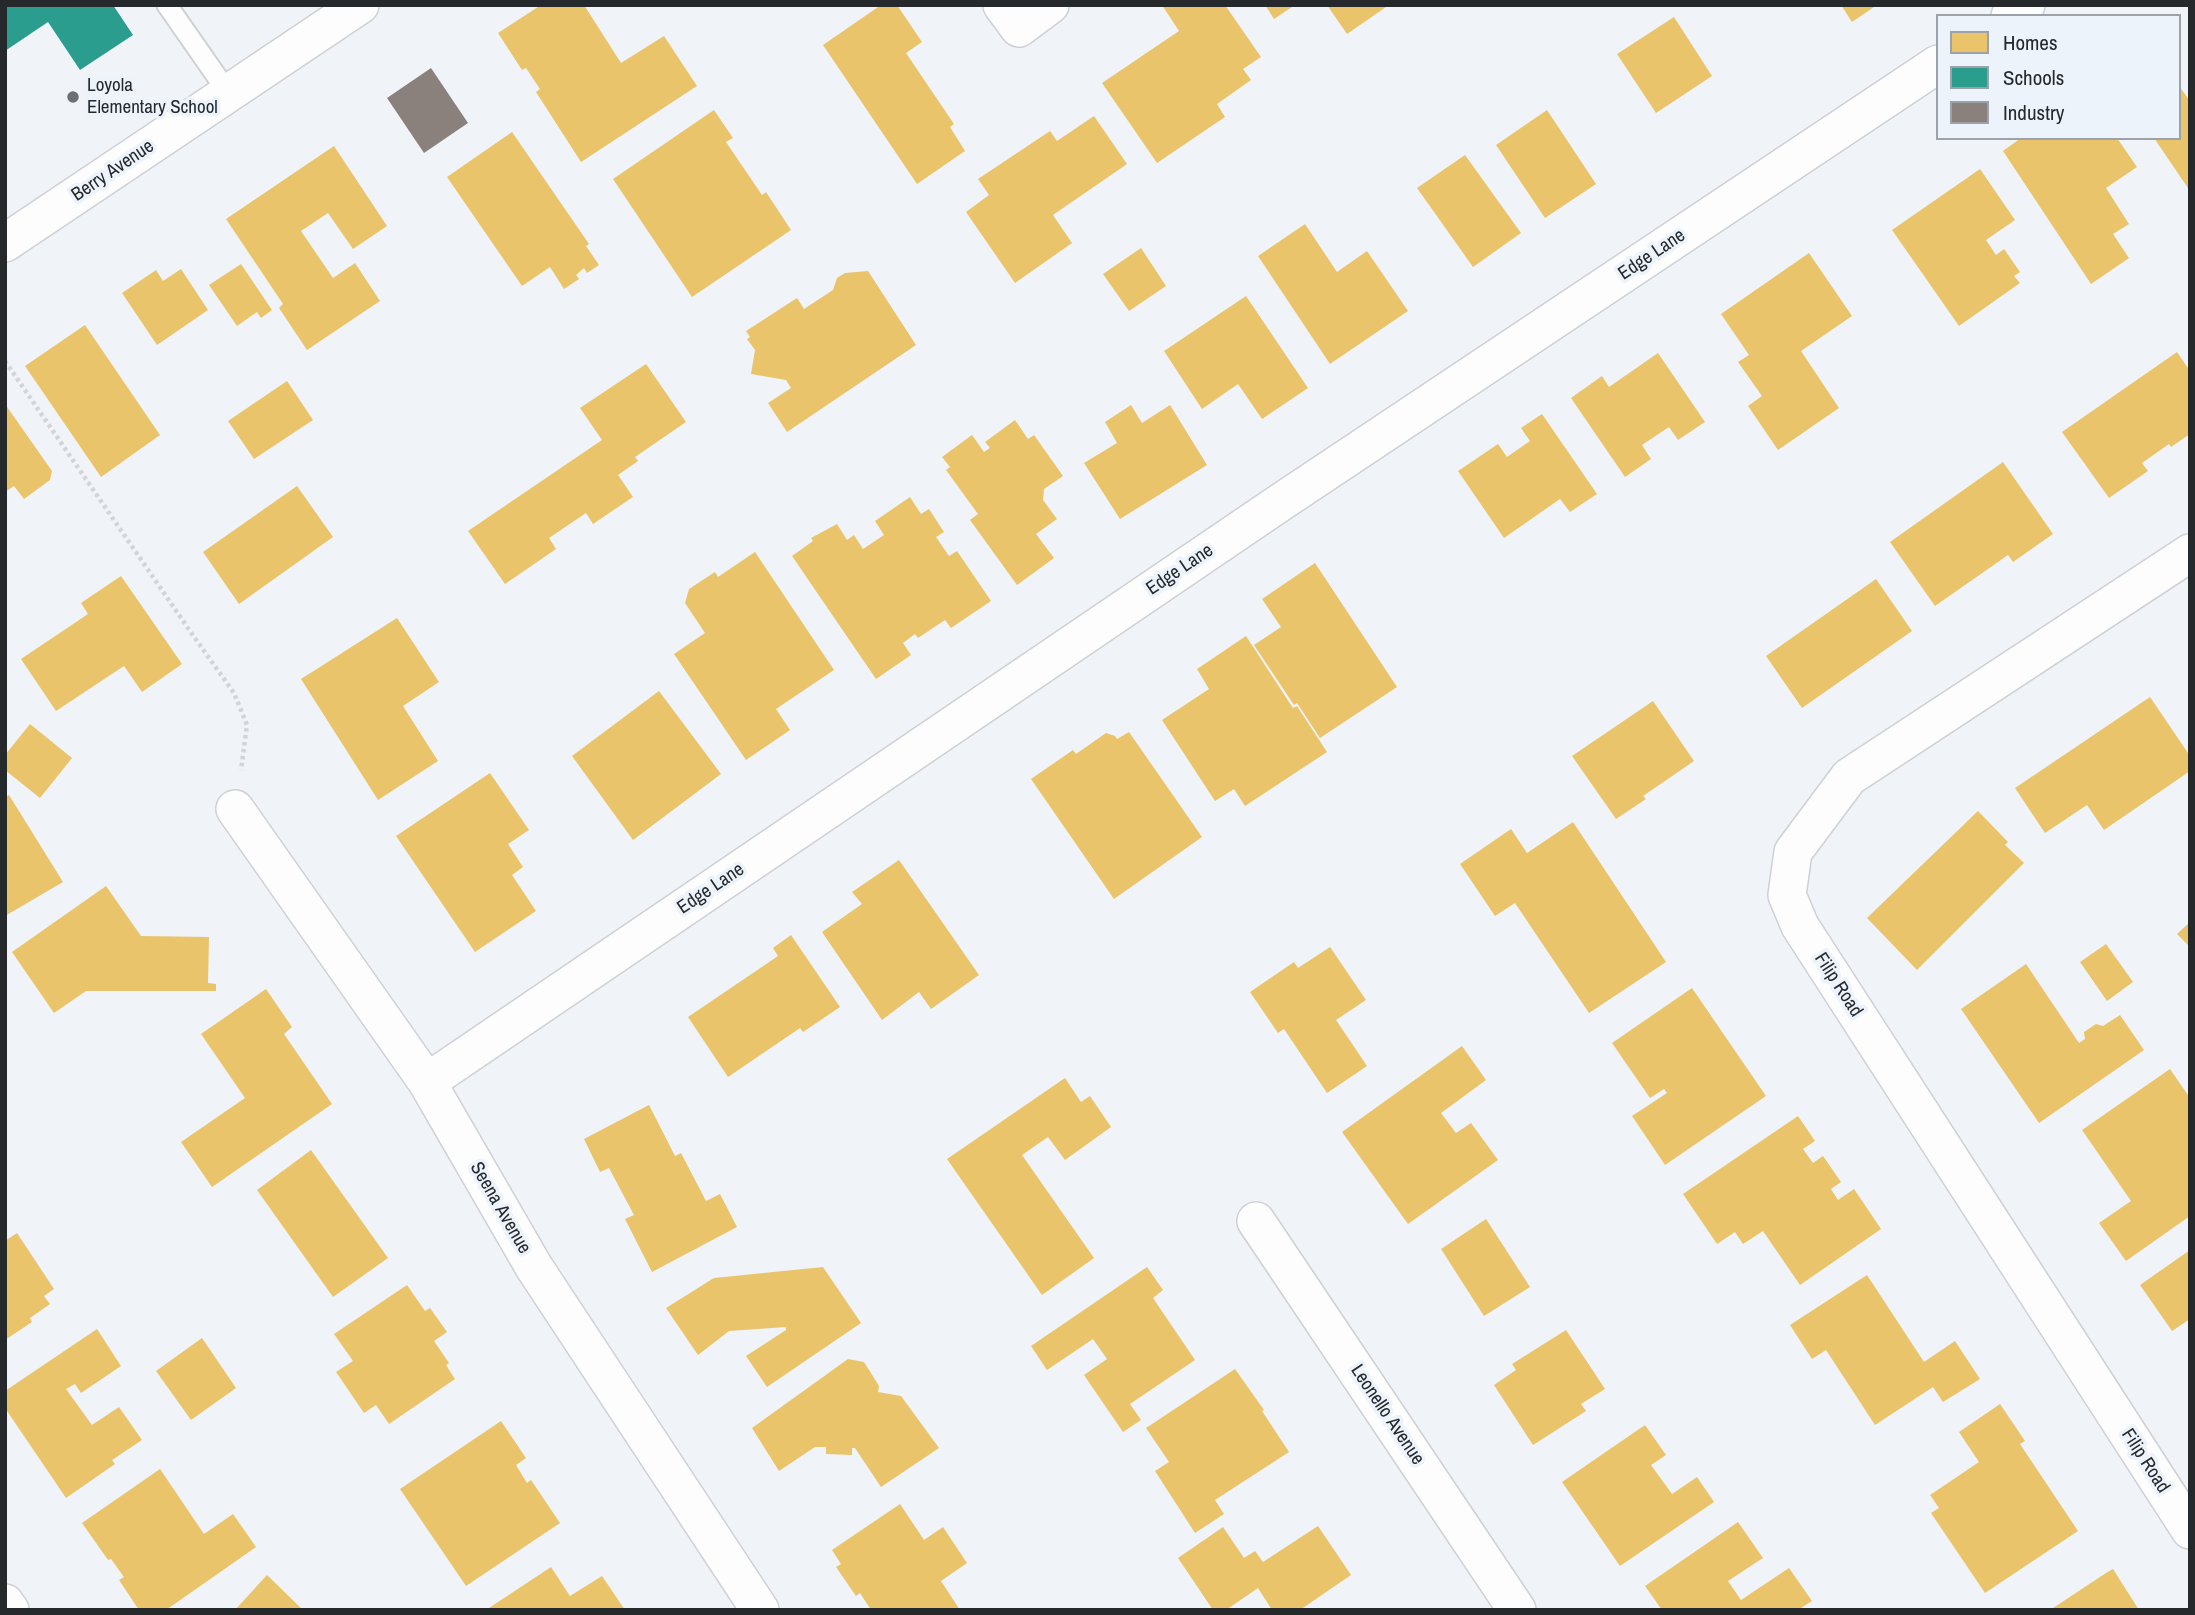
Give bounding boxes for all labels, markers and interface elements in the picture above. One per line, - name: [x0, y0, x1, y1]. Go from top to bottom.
- legend: [1936, 14, 2181, 140]
- text: Homes: [2003, 28, 2058, 57]
- text: Schools: [2003, 63, 2064, 92]
- place label: Loyola Elementary School: [87, 75, 218, 119]
- marker: Loyola Elementary School: [65, 89, 81, 105]
- text: Industry: [2003, 98, 2064, 127]
- street label: Berry Avenue: [68, 135, 158, 207]
- street label: Edge Lane: [1614, 224, 1690, 286]
- street label: Edge Lane: [1142, 539, 1218, 601]
- street label: Edge Lane: [673, 858, 749, 920]
- street label: Filip Road: [1809, 949, 1867, 1021]
- street label: Seena Avenue: [465, 1158, 535, 1258]
- street label: Leonello Avenue: [1345, 1361, 1429, 1469]
- street label: Filip Road: [2116, 1425, 2174, 1497]

